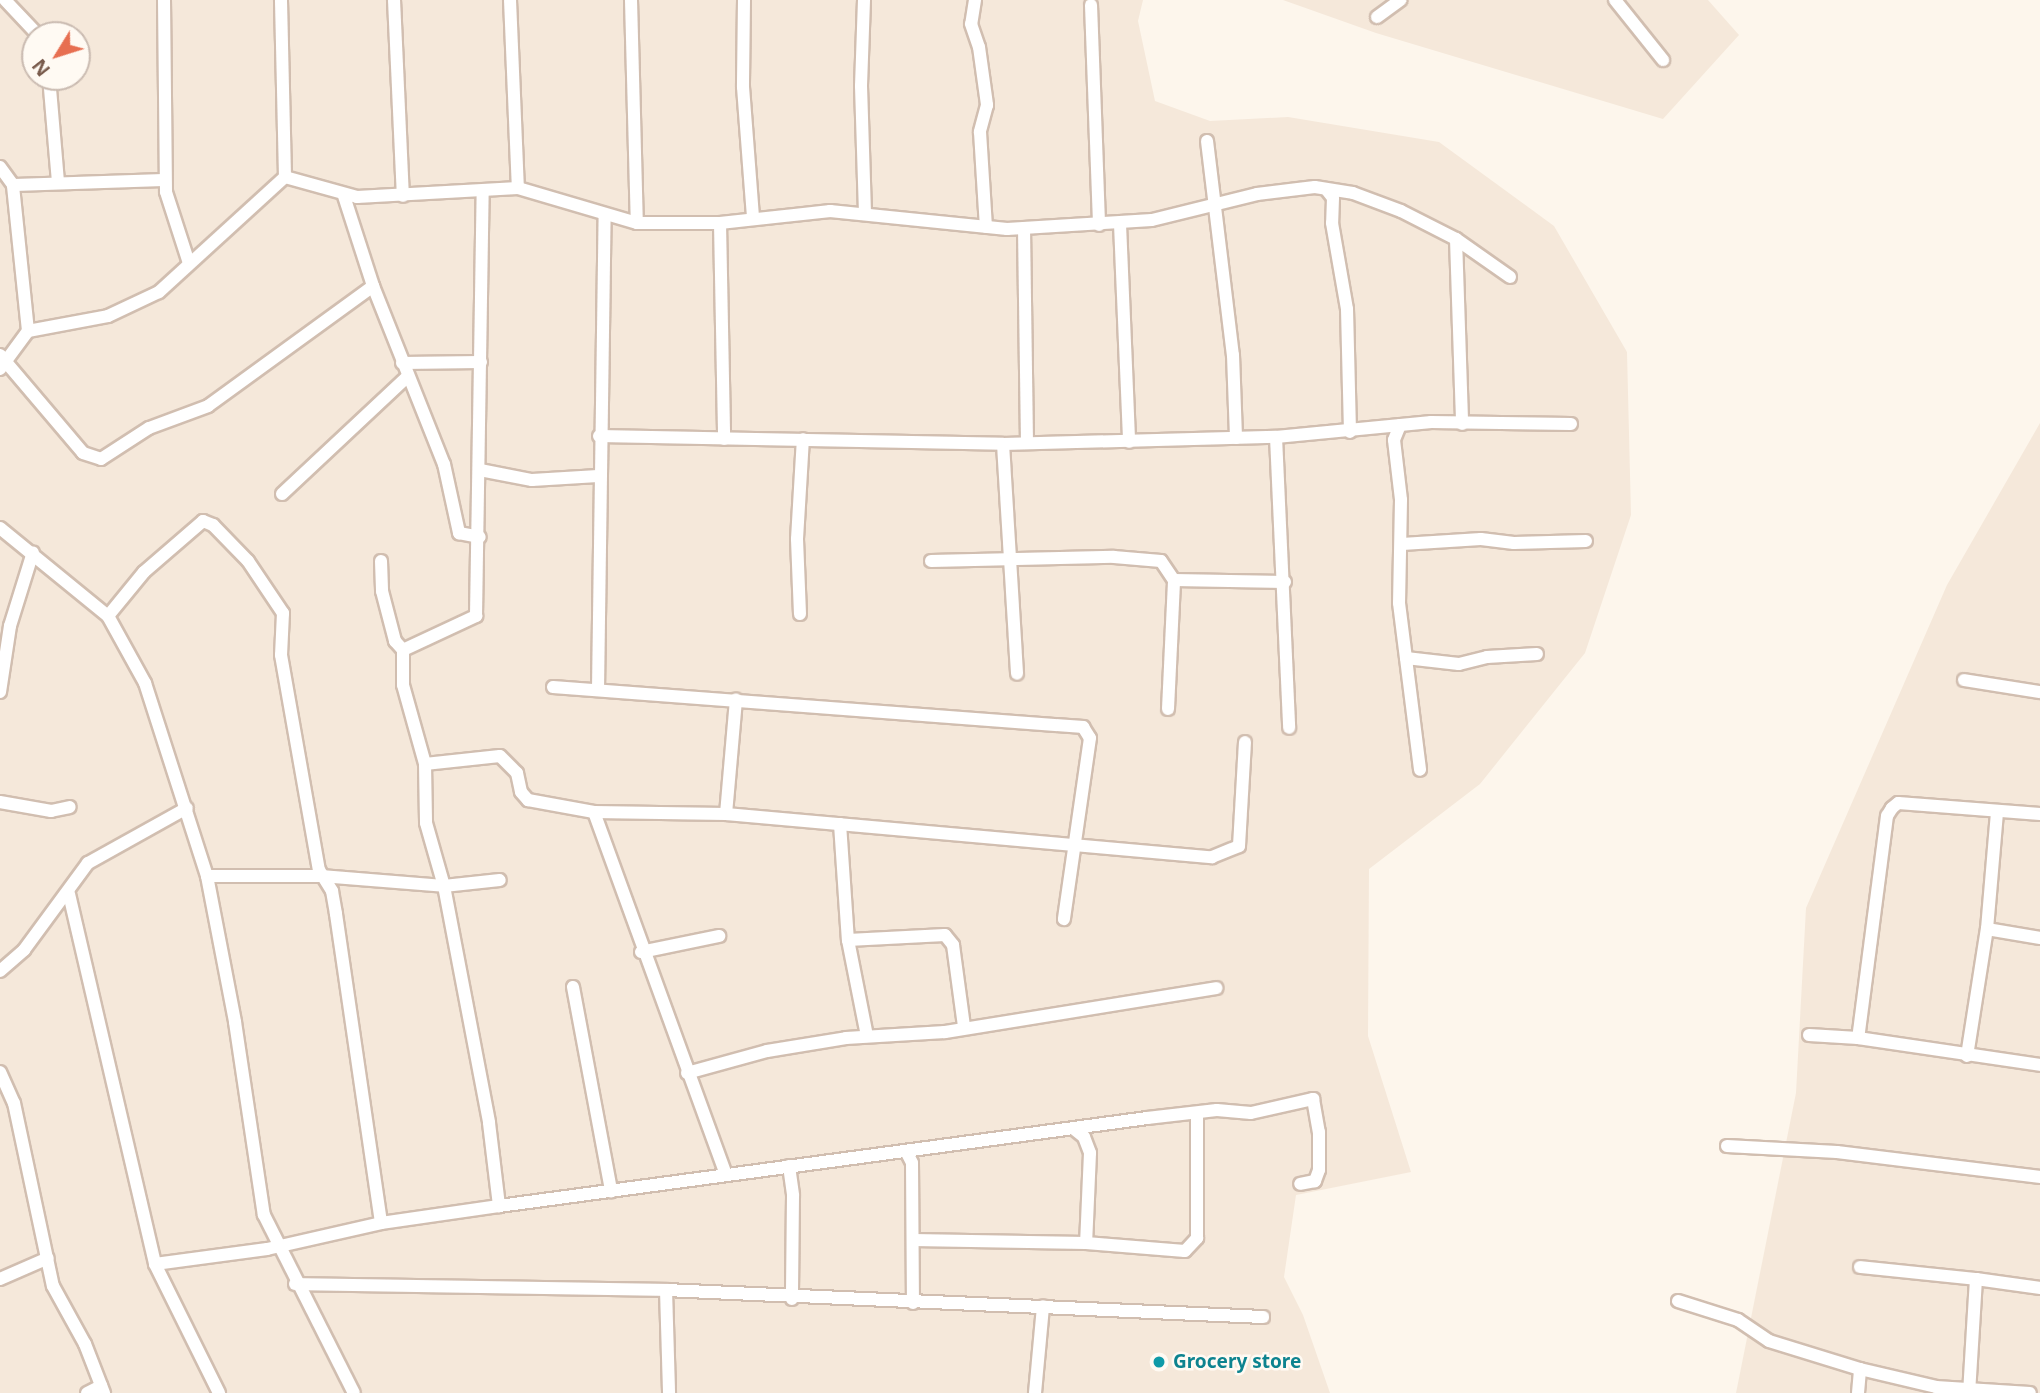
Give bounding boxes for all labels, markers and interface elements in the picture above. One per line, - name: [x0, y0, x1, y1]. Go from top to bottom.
- north arrow: [21, 21, 91, 91]
- text: N: [26, 54, 56, 82]
- place label: Grocery store: [1173, 1351, 1301, 1373]
- marker: Grocery store: [1151, 1354, 1167, 1370]

